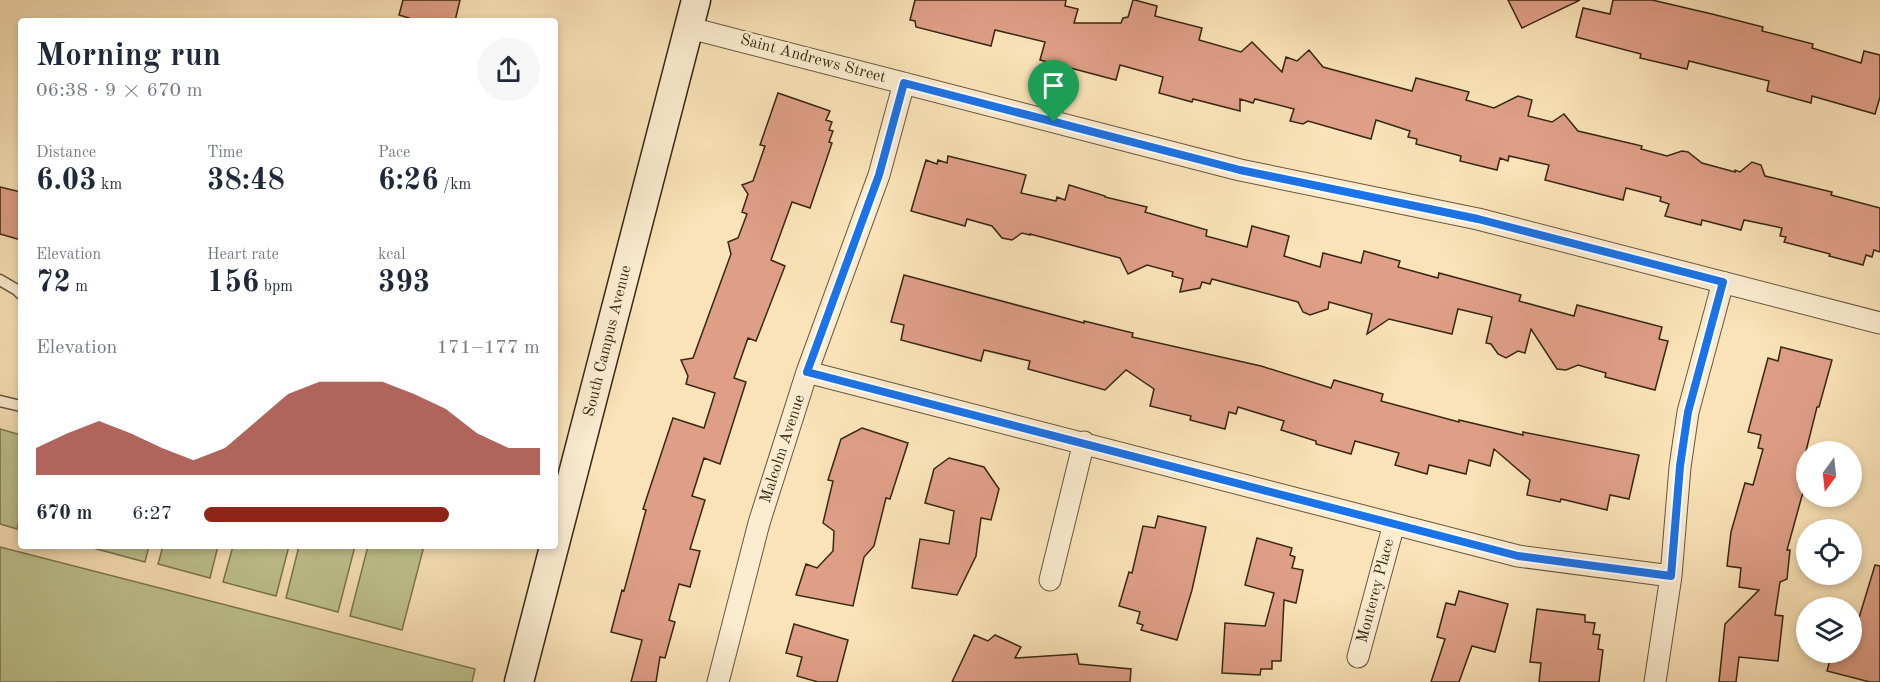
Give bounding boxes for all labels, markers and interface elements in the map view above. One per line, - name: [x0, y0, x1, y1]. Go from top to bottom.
- street label: Saint Andrews Street: [738, 32, 888, 86]
- button: share: [477, 38, 540, 101]
- text: Morning run: [36, 40, 221, 73]
- pin: [1028, 60, 1079, 122]
- icon: arrive: [1037, 69, 1070, 102]
- text: 06:38 · 9 × 670 m: [36, 81, 203, 101]
- text: Distance: [36, 145, 96, 161]
- text: Time: [207, 145, 243, 161]
- text: Pace: [378, 145, 410, 161]
- text: 6.03: [36, 166, 97, 196]
- text: 38:48: [207, 166, 285, 196]
- text: 6:26: [378, 166, 439, 196]
- text: km: [97, 177, 122, 193]
- text: /km: [439, 177, 471, 193]
- text: Elevation: [36, 247, 101, 263]
- text: Heart rate: [207, 247, 279, 263]
- text: kcal: [378, 247, 406, 263]
- street label: South Campus Avenue: [581, 264, 635, 418]
- text: 72: [36, 268, 71, 298]
- text: 156: [207, 268, 259, 298]
- text: 393: [378, 268, 430, 298]
- text: m: [71, 279, 88, 295]
- text: bpm: [259, 279, 293, 295]
- text: Elevation: [36, 338, 117, 358]
- text: 171–177 m: [437, 338, 540, 358]
- street label: Malcolm Avenue: [758, 393, 808, 505]
- north arrow: [1796, 441, 1862, 507]
- map controls: [1796, 441, 1862, 663]
- text: 670 m: [36, 504, 92, 524]
- text: 6:27: [132, 504, 172, 524]
- button: locate: [1796, 519, 1862, 585]
- street label: Monterey Place: [1354, 537, 1398, 645]
- button: layers: [1796, 597, 1862, 663]

